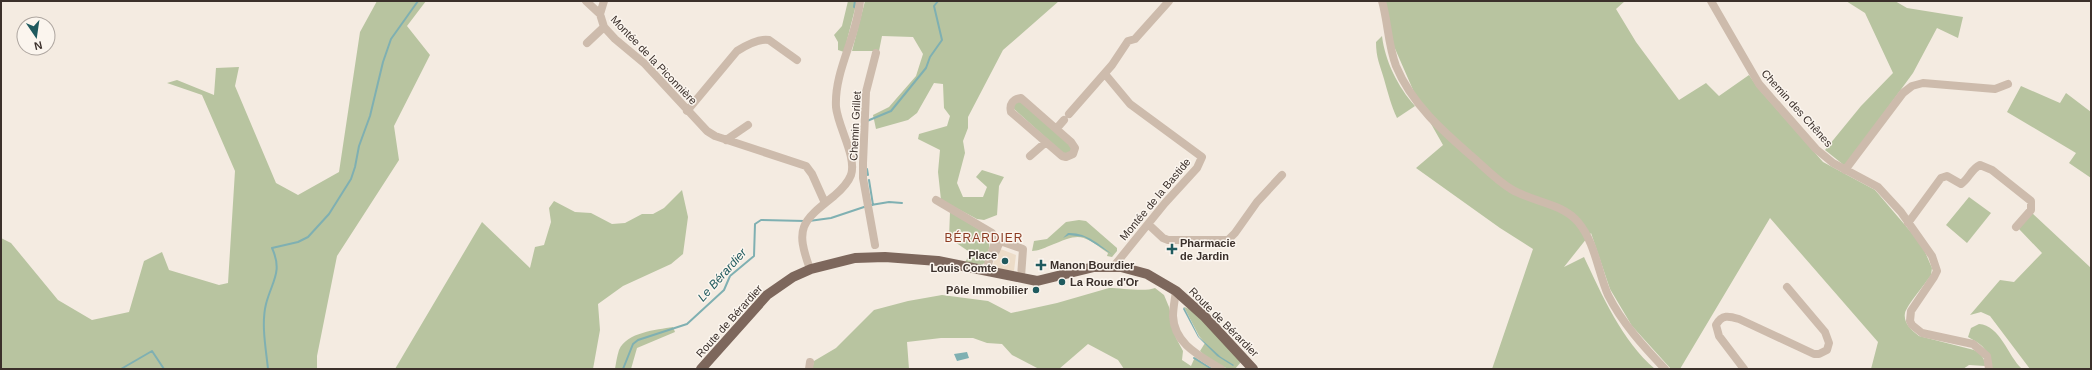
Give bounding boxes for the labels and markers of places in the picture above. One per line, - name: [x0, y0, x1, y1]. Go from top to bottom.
- place label: Pharmacie de Jardin: [1180, 237, 1236, 262]
- marker: Pharmacie de Jardin: [1167, 244, 1177, 254]
- place label: Place Louis Comte: [930, 249, 997, 274]
- marker: Place Louis Comte: [1000, 256, 1010, 266]
- marker: Manon Bourdier: [1035, 259, 1047, 271]
- place label: Manon Bourdier: [1050, 259, 1135, 271]
- place label: La Roue d'Or: [1070, 276, 1139, 288]
- marker: La Roue d'Or: [1057, 277, 1067, 287]
- place label: Pôle Immobilier: [946, 284, 1029, 296]
- marker: Pôle Immobilier: [1031, 285, 1041, 295]

